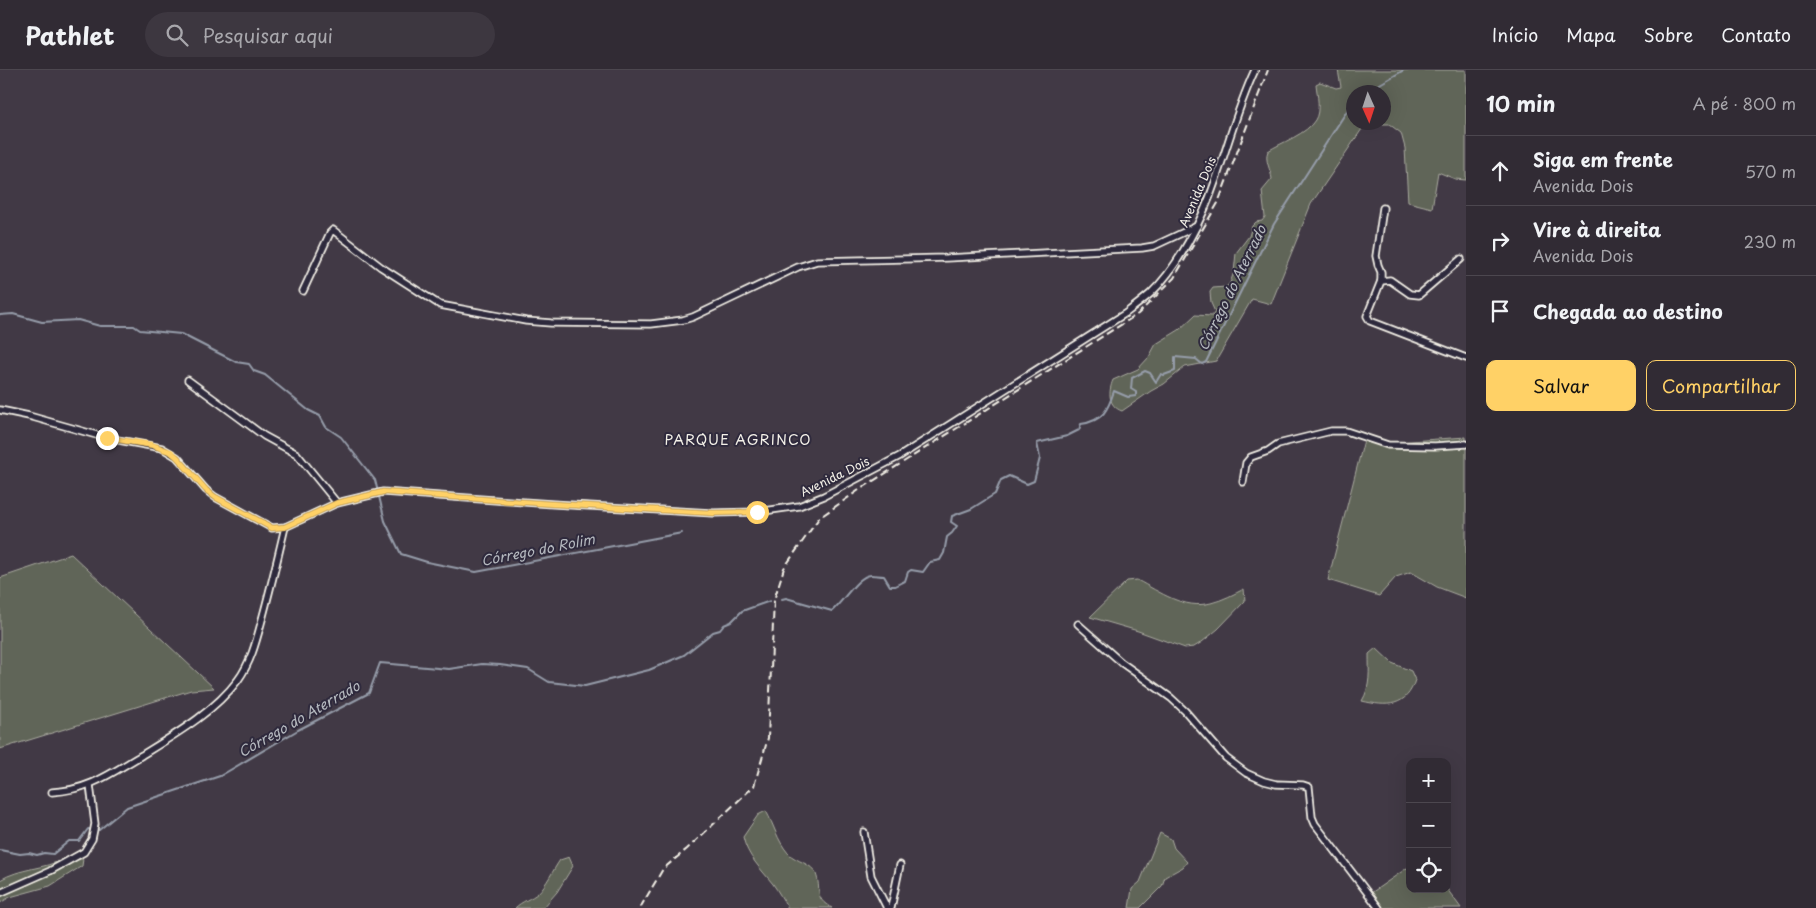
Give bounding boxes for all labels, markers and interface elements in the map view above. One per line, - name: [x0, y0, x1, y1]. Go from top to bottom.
- search box: [145, 12, 495, 57]
- text: Pathlet: [25, 17, 115, 53]
- icon: search: [163, 21, 191, 49]
- text: Pesquisar aqui: [203, 21, 333, 49]
- text: Início: [1492, 21, 1538, 48]
- text: Mapa: [1566, 21, 1616, 48]
- text: Sobre: [1644, 21, 1693, 48]
- text: Contato: [1721, 21, 1791, 48]
- north arrow: [1346, 85, 1391, 130]
- text: 10 min: [1486, 87, 1556, 119]
- text: A pé · 800 m: [1693, 91, 1796, 115]
- text: Siga em frente: [1533, 145, 1673, 173]
- street label: Avenida Dois: [1174, 153, 1220, 230]
- icon: ahead: [1486, 157, 1514, 185]
- text: 570 m: [1745, 159, 1796, 183]
- text: Avenida Dois: [1533, 173, 1633, 197]
- text: Vire à direita: [1533, 215, 1661, 243]
- water label: Córrego do Aterrado: [1192, 220, 1272, 354]
- icon: right: [1486, 227, 1514, 255]
- text: 230 m: [1744, 229, 1796, 253]
- text: Avenida Dois: [1533, 243, 1633, 267]
- icon: arrive: [1486, 297, 1514, 325]
- text: Chegada ao destino: [1533, 297, 1723, 325]
- button: Salvar: [1486, 360, 1636, 411]
- button: Compartilhar: [1646, 360, 1796, 411]
- route end: [96, 427, 119, 450]
- district label: PARQUE AGRINCO: [664, 429, 812, 450]
- street label: Avenida Dois: [797, 451, 873, 501]
- route start: [746, 501, 769, 524]
- water label: Córrego do Rolim: [479, 528, 597, 571]
- water label: Córrego do Aterrado: [234, 675, 364, 762]
- map controls: [1406, 758, 1451, 893]
- button: +: [1406, 758, 1451, 803]
- button: −: [1406, 803, 1451, 848]
- button: locate: [1406, 848, 1451, 893]

